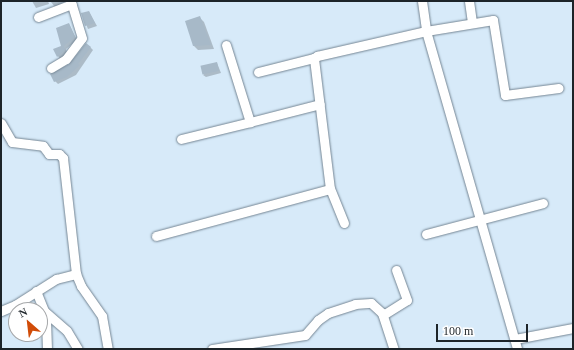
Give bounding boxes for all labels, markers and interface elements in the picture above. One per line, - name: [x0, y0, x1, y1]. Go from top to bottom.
- north arrow: [8, 302, 48, 342]
- text: N: [17, 305, 29, 319]
- scale bar: [438, 316, 530, 342]
- text: 100 m: [443, 324, 473, 338]

